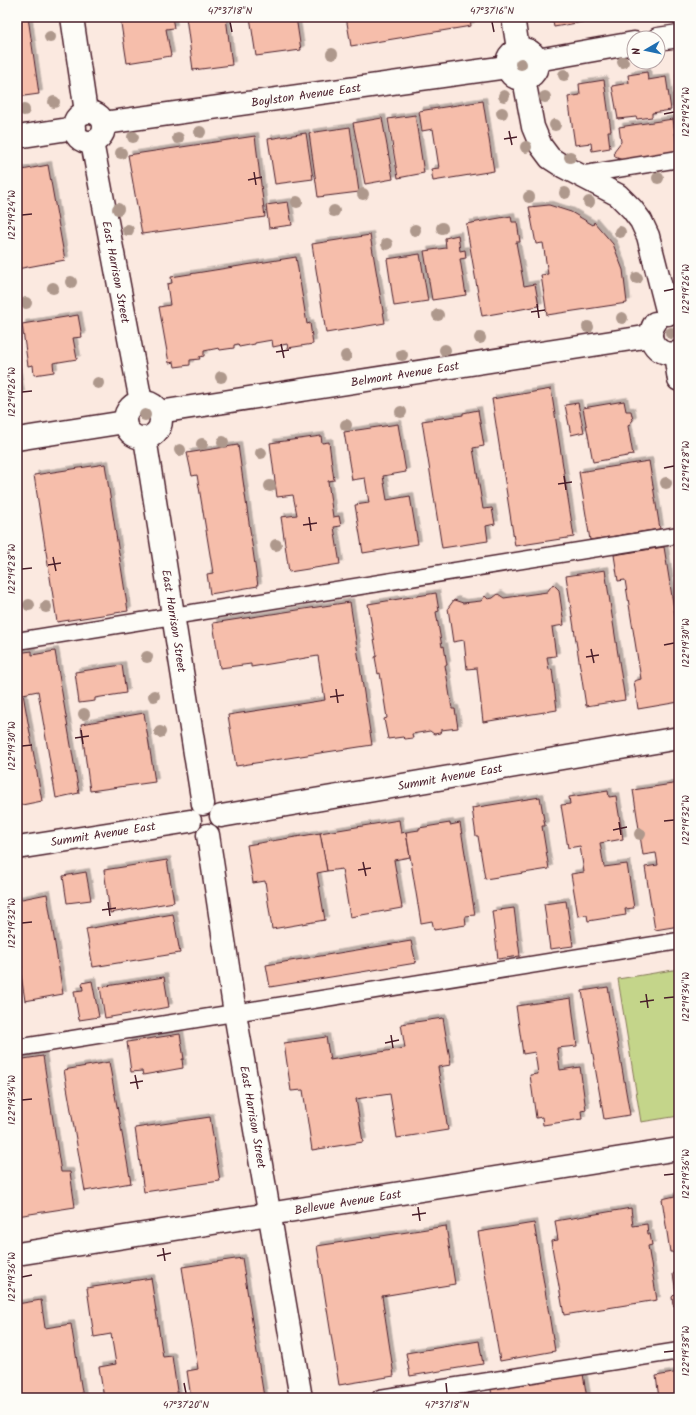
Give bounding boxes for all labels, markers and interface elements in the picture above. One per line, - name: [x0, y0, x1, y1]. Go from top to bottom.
- text: 47°37'18"N: [208, 3, 252, 19]
- text: 47°37'16"N: [470, 3, 514, 19]
- north arrow: [626, 30, 666, 70]
- text: N: [628, 47, 647, 56]
- street label: Boylston Avenue East: [250, 78, 363, 113]
- text: 122°19'24"W: [678, 87, 694, 137]
- text: 122°19'24"W: [4, 190, 20, 240]
- street label: East Harrison Street: [96, 219, 135, 325]
- text: 122°19'26"W: [678, 264, 694, 314]
- street label: Belmont Avenue East: [350, 357, 461, 392]
- text: 122°19'26"W: [4, 367, 20, 417]
- text: 122°19'28"W: [678, 441, 694, 491]
- text: 122°19'28"W: [4, 544, 20, 594]
- street label: East Harrison Street: [156, 568, 191, 674]
- text: 122°19'30"W: [678, 618, 694, 668]
- text: 122°19'30"W: [4, 721, 20, 771]
- street label: Summit Avenue East: [396, 759, 504, 796]
- text: 122°19'32"W: [678, 795, 694, 845]
- street label: Summit Avenue East: [49, 817, 157, 852]
- text: 122°19'32"W: [4, 898, 20, 948]
- text: 122°19'34"W: [678, 972, 694, 1022]
- street label: East Harrison Street: [234, 1064, 271, 1170]
- text: 122°19'34"W: [4, 1075, 20, 1125]
- text: 122°19'36"W: [678, 1149, 694, 1199]
- street label: Bellevue Avenue East: [293, 1185, 403, 1220]
- text: 122°19'36"W: [4, 1252, 20, 1302]
- text: 122°19'38"W: [678, 1326, 694, 1376]
- text: 47°37'20"N: [163, 1397, 209, 1413]
- text: 47°37'18"N: [425, 1397, 469, 1413]

